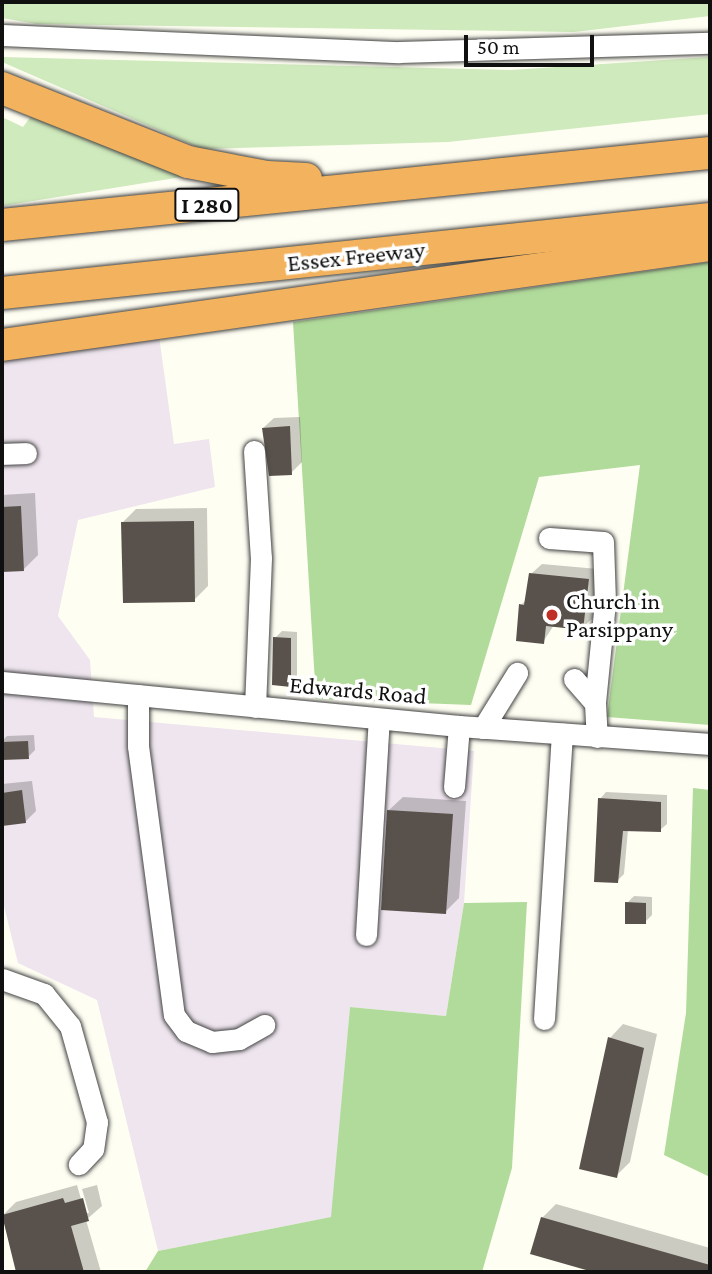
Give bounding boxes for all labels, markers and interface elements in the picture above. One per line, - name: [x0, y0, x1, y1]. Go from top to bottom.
- scale bar: [467, 21, 596, 65]
- text: 50 m: [477, 35, 520, 59]
- road number: I 280: [174, 186, 240, 224]
- street label: Essex Freeway: [286, 234, 426, 278]
- place label: Church in Parsippany: [566, 587, 673, 643]
- marker: Church in Parsippany: [544, 607, 560, 623]
- street label: Edwards Road: [288, 670, 428, 710]

